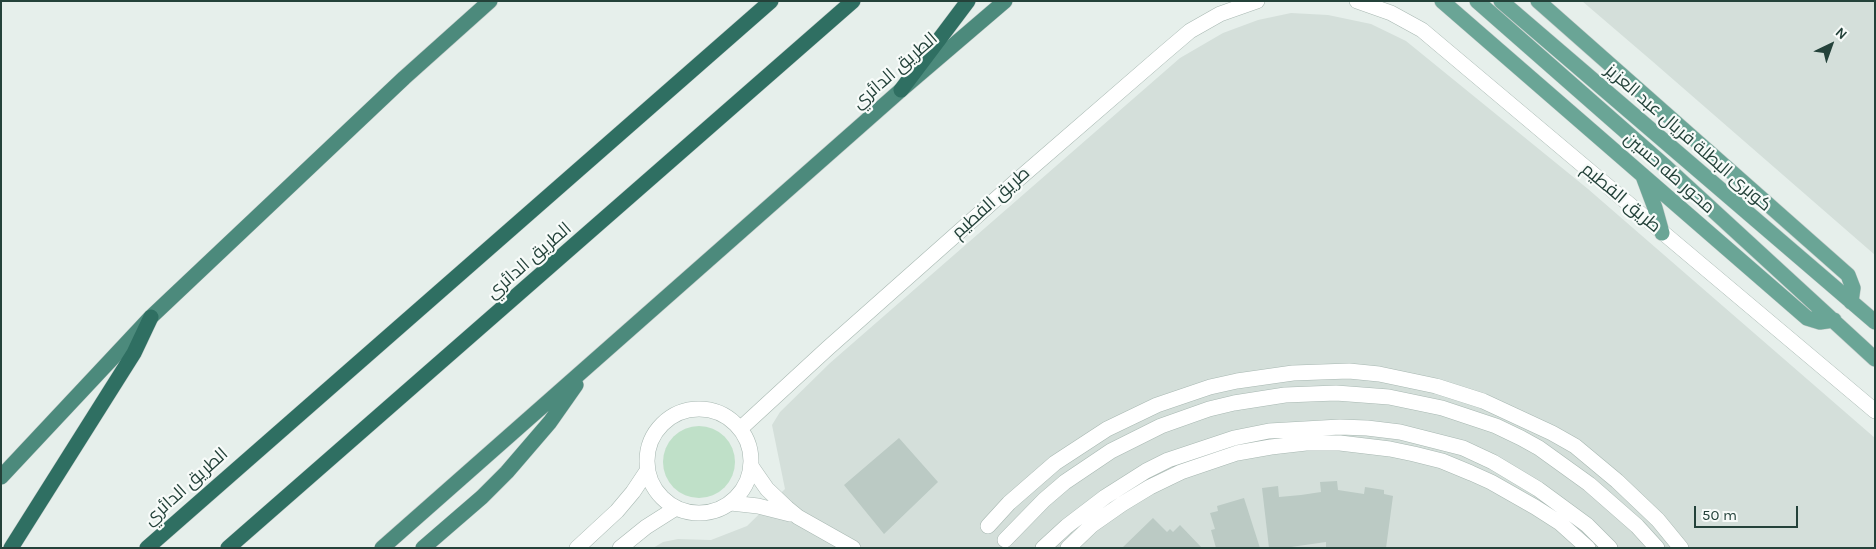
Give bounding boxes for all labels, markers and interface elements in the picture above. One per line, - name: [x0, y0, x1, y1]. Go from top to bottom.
- north arrow: [1806, 20, 1856, 70]
- text: N: [1832, 24, 1851, 43]
- street label: الطريق الدائري: [848, 28, 942, 114]
- street label: كوبرى البطلة فريال عبد العزيز: [1600, 60, 1776, 216]
- street label: محور طه حسين: [1619, 128, 1719, 218]
- street label: طريق الفطيم: [1577, 158, 1665, 238]
- street label: طريق الفطيم: [948, 162, 1034, 244]
- street label: الطريق الدائري: [482, 218, 576, 304]
- street label: الطريق الدائري: [139, 444, 233, 530]
- scale bar: [1696, 496, 1800, 528]
- text: 50 m: [1702, 506, 1737, 524]

